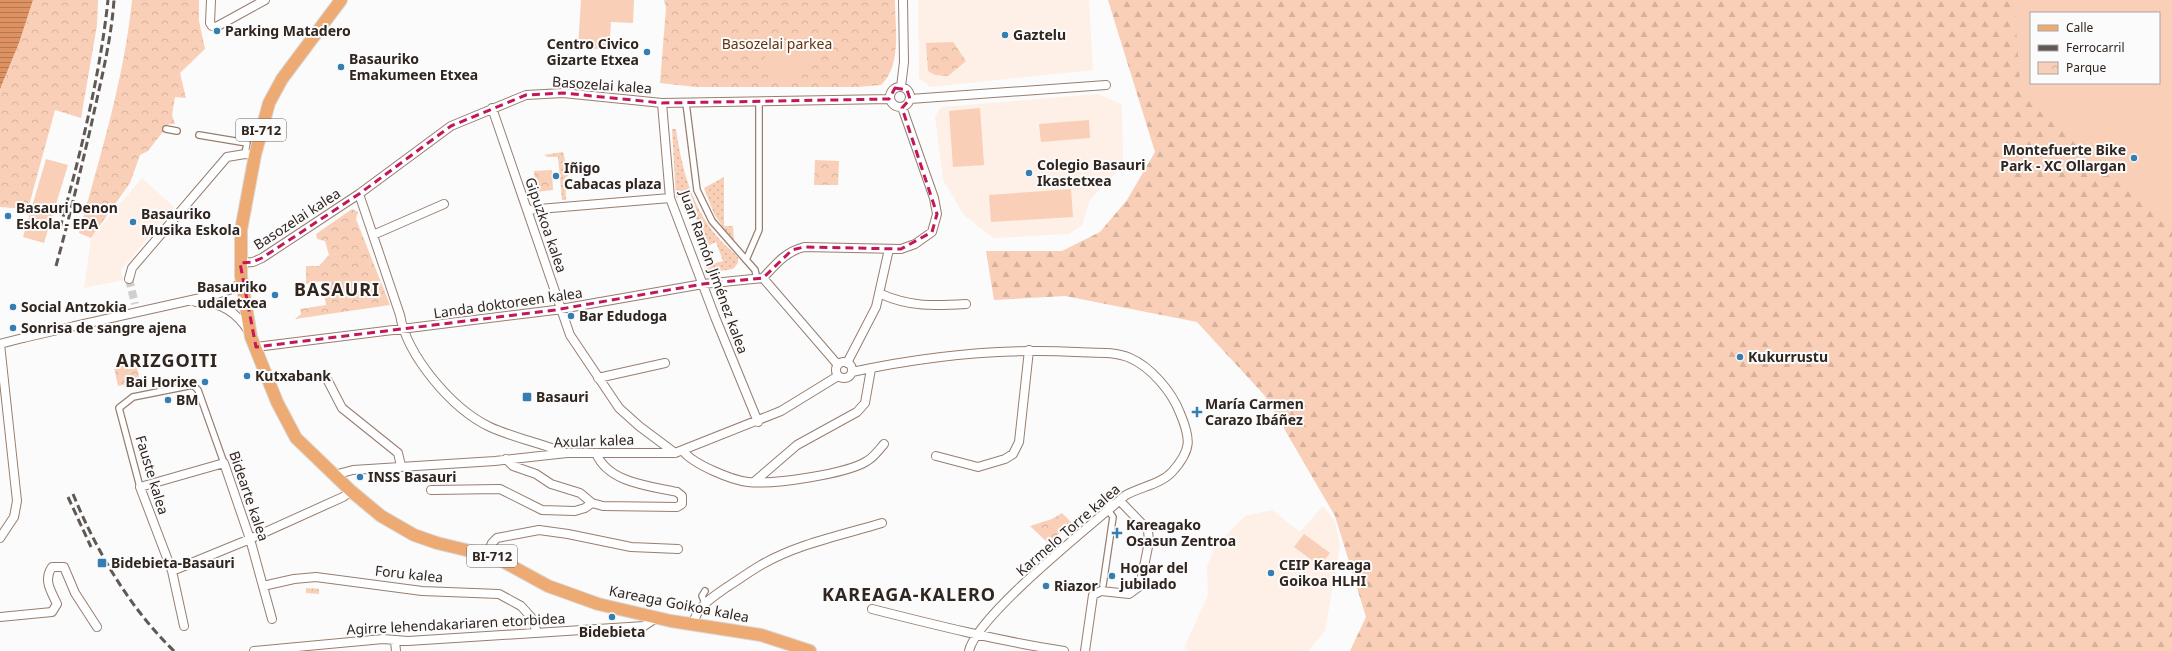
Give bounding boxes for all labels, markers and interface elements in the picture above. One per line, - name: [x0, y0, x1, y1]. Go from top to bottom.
- legend: [2030, 12, 2160, 84]
- text: Calle: [2066, 19, 2094, 36]
- place label: Parking Matadero: [225, 21, 351, 40]
- place label: Gaztelu: [1013, 25, 1066, 44]
- marker: Parking Matadero: [212, 26, 222, 36]
- marker: Gaztelu: [1000, 30, 1010, 40]
- place label: Centro Civico Gizarte Etxea: [547, 34, 639, 69]
- park label: Basozelai parkea: [722, 34, 832, 53]
- text: Ferrocarril: [2066, 39, 2125, 56]
- marker: Centro Civico Gizarte Etxea: [642, 47, 652, 57]
- place label: Basauriko Emakumeen Etxea: [349, 49, 478, 84]
- text: Parque: [2066, 59, 2107, 76]
- marker: Basauriko Emakumeen Etxea: [336, 62, 346, 72]
- street label: Basozelai kalea: [552, 72, 653, 97]
- road number: BI-712: [236, 119, 286, 141]
- place label: Montefuerte Bike Park - XC Ollargan: [2000, 140, 2126, 175]
- marker: Montefuerte Bike Park - XC Ollargan: [2129, 153, 2139, 163]
- place label: Colegio Basauri Ikastetxea: [1037, 155, 1145, 190]
- place label: Iñigo Cabacas plaza: [564, 158, 662, 193]
- marker: Colegio Basauri Ikastetxea: [1024, 168, 1034, 178]
- marker: Iñigo Cabacas plaza: [551, 171, 561, 181]
- street label: Gipuzkoa kalea: [521, 175, 572, 275]
- street label: Basozelai kalea: [250, 183, 344, 254]
- street label: Juan Ramón Jiménez kalea: [675, 186, 753, 356]
- place label: Basauri Denon Eskola - EPA: [16, 198, 118, 233]
- place label: Basauriko Musika Eskola: [141, 204, 240, 239]
- marker: Basauri Denon Eskola - EPA: [3, 211, 13, 221]
- marker: Basauriko Musika Eskola: [128, 217, 138, 227]
- place label: Basauriko udaletxea: [197, 277, 267, 312]
- district label: BASAURI: [294, 277, 380, 301]
- street label: Landa doktoreen kalea: [432, 283, 584, 322]
- marker: Basauriko udaletxea: [270, 290, 280, 300]
- place label: Social Antzokia: [21, 297, 127, 316]
- marker: Social Antzokia: [8, 302, 18, 312]
- place label: Bar Edudoga: [579, 306, 667, 325]
- marker: Bar Edudoga: [566, 311, 576, 321]
- place label: Sonrisa de sangre ajena: [21, 318, 187, 337]
- marker: Sonrisa de sangre ajena: [8, 323, 18, 333]
- place label: Kukurrustu: [1748, 347, 1828, 366]
- district label: ARIZGOITI: [116, 348, 218, 372]
- marker: Kukurrustu: [1735, 352, 1745, 362]
- place label: Kutxabank: [255, 366, 331, 385]
- marker: Kutxabank: [242, 371, 252, 381]
- place label: Bai Horixe: [125, 372, 197, 391]
- marker: Bai Horixe: [200, 377, 210, 387]
- place label: Basauri: [536, 387, 589, 406]
- place label: BM: [176, 390, 199, 409]
- marker: Basauri: [521, 391, 533, 403]
- place label: María Carmen Carazo Ibáñez: [1205, 394, 1304, 429]
- marker: BM: [163, 395, 173, 405]
- marker: María Carmen Carazo Ibáñez: [1192, 407, 1202, 417]
- street label: Axular kalea: [553, 430, 635, 451]
- street label: Fauste kalea: [131, 433, 174, 517]
- street label: Bidearte kalea: [225, 448, 274, 543]
- place label: INSS Basauri: [368, 467, 457, 486]
- marker: INSS Basauri: [355, 472, 365, 482]
- street label: Karmelo Torre kalea: [1012, 479, 1124, 580]
- place label: Kareagako Osasun Zentroa: [1126, 515, 1236, 550]
- marker: Kareagako Osasun Zentroa: [1111, 527, 1123, 539]
- road number: BI-712: [467, 545, 517, 567]
- place label: Bidebieta-Basauri: [111, 553, 235, 572]
- place label: CEIP Kareaga Goikoa HLHI: [1279, 555, 1371, 590]
- marker: Bidebieta-Basauri: [96, 557, 108, 569]
- place label: Hogar del jubilado: [1119, 558, 1188, 593]
- street label: Foru kalea: [374, 560, 444, 587]
- marker: CEIP Kareaga Goikoa HLHI: [1266, 568, 1276, 578]
- marker: Hogar del jubilado: [1107, 571, 1117, 581]
- place label: Riazor: [1054, 576, 1098, 595]
- street label: Kareaga Goikoa kalea: [607, 581, 751, 626]
- marker: Riazor: [1041, 581, 1051, 591]
- district label: KAREAGA-KALERO: [822, 582, 996, 606]
- street label: Agirre lehendakariaren etorbidea: [346, 608, 566, 639]
- marker: Bidebieta: [607, 612, 617, 622]
- place label: Bidebieta: [579, 622, 645, 641]

